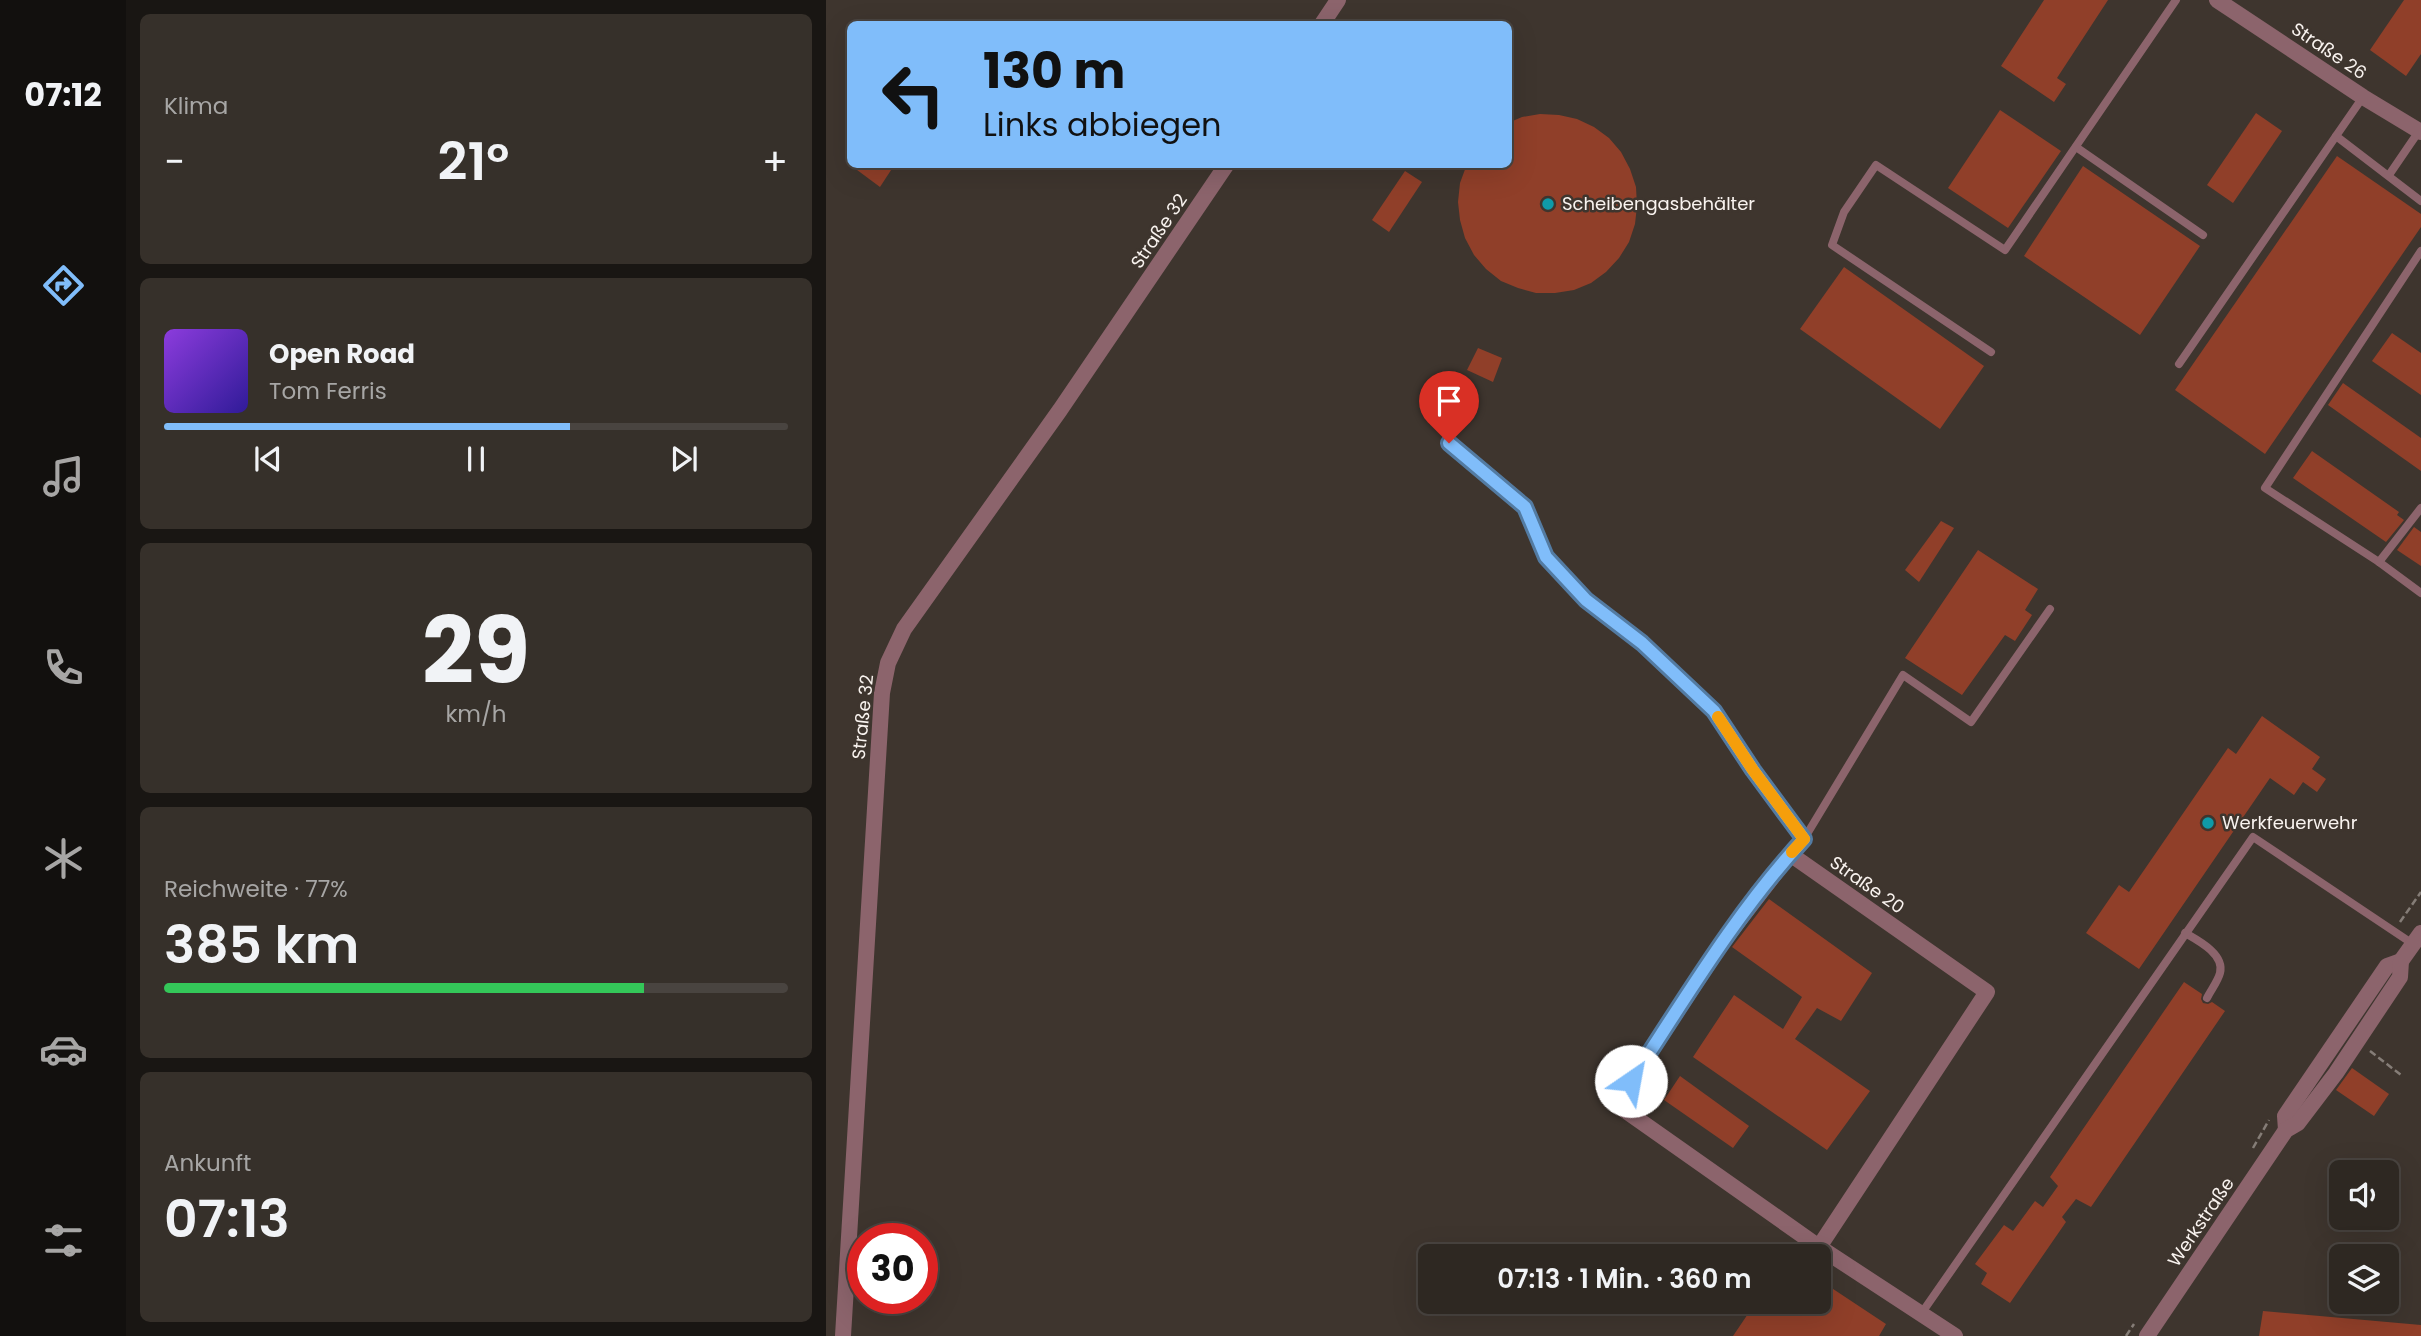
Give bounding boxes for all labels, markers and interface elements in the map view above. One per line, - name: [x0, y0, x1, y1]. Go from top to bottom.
- street label: Straße 26: [2287, 16, 2372, 85]
- text: 130 m: [983, 37, 1125, 105]
- icon: left: [868, 49, 959, 140]
- text: 07:12: [24, 72, 102, 117]
- text: Klima: [164, 90, 228, 122]
- text: Links abbiegen: [983, 102, 1221, 147]
- text: 21°: [438, 125, 509, 198]
- text: −: [164, 135, 185, 188]
- text: +: [762, 135, 788, 188]
- street label: Straße 32: [1124, 188, 1193, 273]
- place label: Scheibengasbehälter: [1562, 191, 1755, 216]
- marker: Scheibengasbehälter: [1540, 196, 1556, 212]
- icon: directions: [39, 261, 88, 310]
- text: Open Road: [269, 336, 415, 372]
- pin: [1419, 371, 1479, 443]
- text: Tom Ferris: [269, 375, 387, 407]
- icon: arrive: [1430, 382, 1468, 420]
- icon: previous: [249, 440, 287, 478]
- icon: pause: [457, 440, 495, 478]
- icon: next: [665, 440, 703, 478]
- icon: music: [39, 452, 88, 501]
- text: 29: [422, 587, 530, 715]
- icon: phone: [39, 643, 88, 692]
- street label: Straße 32: [846, 673, 879, 761]
- text: km/h: [445, 698, 507, 730]
- place label: Werkfeuerwehr: [2222, 810, 2358, 835]
- marker: Werkfeuerwehr: [2200, 815, 2216, 831]
- icon: climate: [39, 834, 88, 883]
- street label: Straße 20: [1825, 850, 1910, 919]
- text: Reichweite · 77%: [164, 873, 348, 905]
- text: 385 km: [164, 908, 359, 981]
- icon: car: [39, 1025, 88, 1074]
- position arrow: [1594, 1044, 1668, 1118]
- text: Ankunft: [164, 1147, 251, 1179]
- map controls: [2329, 1160, 2399, 1314]
- button: sound: [2329, 1160, 2399, 1230]
- street label: Werkstraße: [2161, 1172, 2240, 1271]
- text: 07:13: [164, 1182, 290, 1255]
- icon: filters: [39, 1216, 88, 1265]
- speed limit sign: 30: [847, 1223, 938, 1314]
- button: layers: [2329, 1244, 2399, 1314]
- text: 07:13 · 1 Min. · 360 m: [1497, 1261, 1752, 1297]

